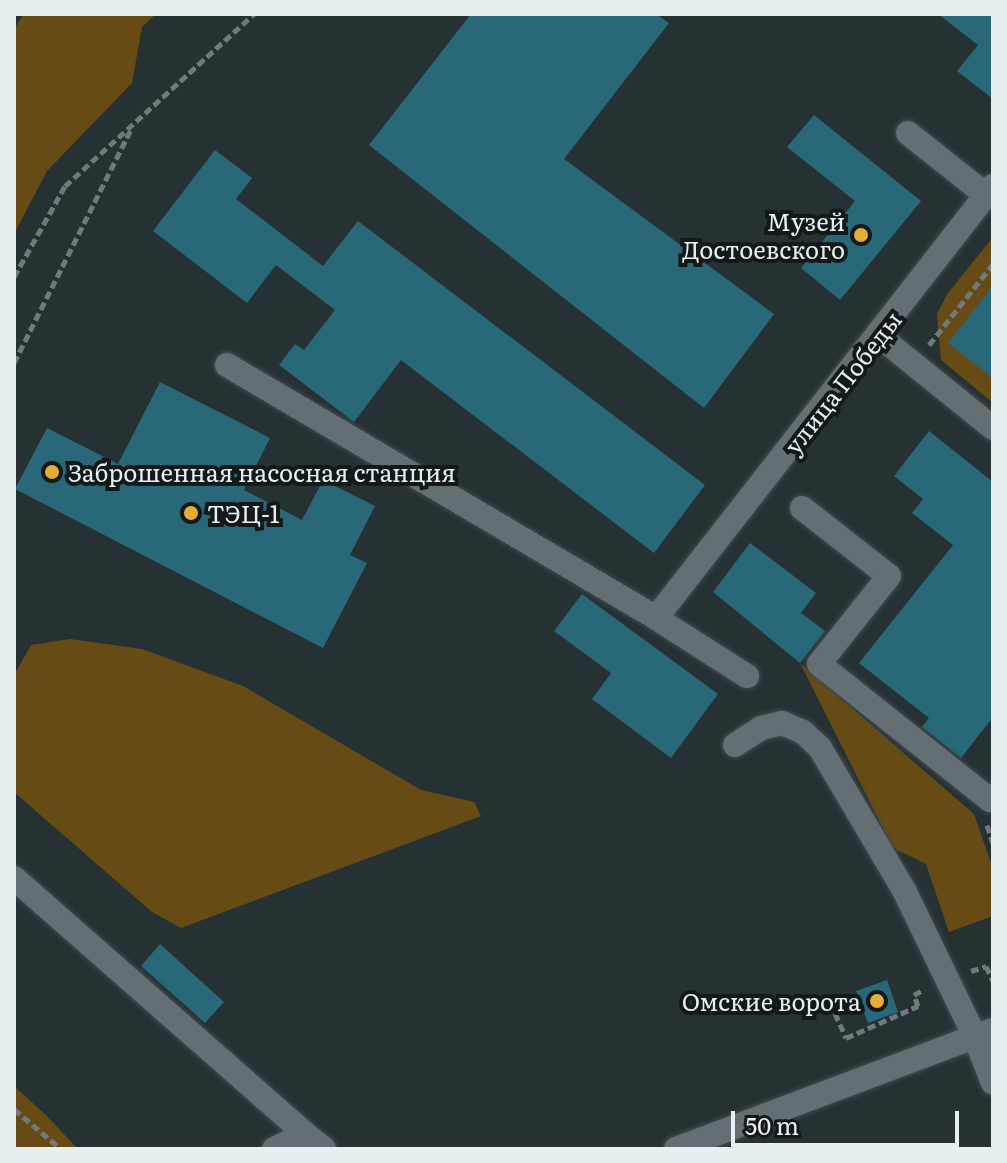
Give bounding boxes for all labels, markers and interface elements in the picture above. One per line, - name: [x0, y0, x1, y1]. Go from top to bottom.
- place label: Музей Достоевского: [682, 207, 845, 263]
- marker: Музей Достоевского: [852, 226, 870, 244]
- street label: улица Победы: [777, 305, 907, 459]
- place label: Заброшенная насосная станция: [68, 458, 456, 486]
- marker: Заброшенная насосная станция: [43, 463, 61, 481]
- place label: ТЭЦ-1: [207, 499, 280, 527]
- marker: ТЭЦ-1: [182, 504, 200, 522]
- place label: Омские ворота: [682, 987, 861, 1015]
- marker: Омские ворота: [868, 992, 886, 1010]
- scale bar: [735, 1095, 963, 1145]
- text: 50 m: [745, 1107, 799, 1142]

